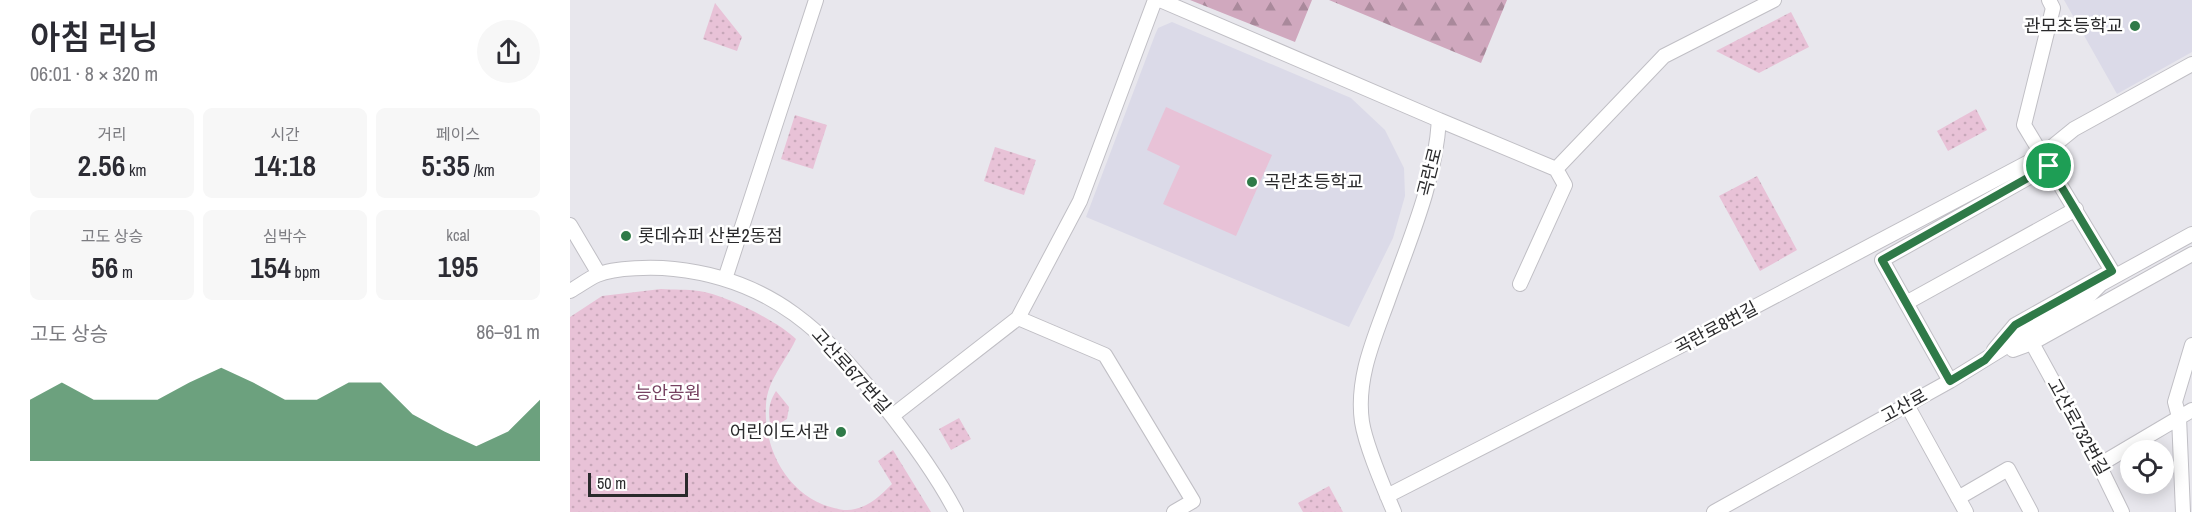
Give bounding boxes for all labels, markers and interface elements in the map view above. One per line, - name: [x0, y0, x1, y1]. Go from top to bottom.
- place label: 관모초등학교: [2024, 13, 2123, 38]
- text: 아침 러닝: [30, 15, 159, 59]
- marker: 관모초등학교: [2128, 19, 2142, 33]
- button: share: [477, 20, 540, 83]
- text: 06:01 · 8 × 320 m: [30, 60, 158, 87]
- text: 거리: [97, 123, 127, 145]
- text: 시간: [270, 123, 300, 145]
- text: 페이스: [436, 123, 480, 145]
- pin: [2023, 140, 2074, 191]
- text: 2.56: [77, 145, 125, 185]
- text: 14:18: [254, 145, 316, 185]
- text: 5:35: [421, 145, 470, 185]
- street label: 곡란로: [1411, 145, 1448, 199]
- icon: arrive: [2032, 149, 2065, 182]
- text: km: [125, 159, 147, 181]
- text: /km: [470, 159, 495, 181]
- place label: 곡란초등학교: [1264, 169, 1363, 194]
- marker: 곡란초등학교: [1245, 175, 1259, 189]
- place label: 롯데슈퍼 산본2동점: [638, 223, 783, 248]
- text: kcal: [446, 224, 470, 246]
- text: 고도 상승: [81, 225, 143, 247]
- text: 심박수: [263, 225, 307, 247]
- marker: 롯데슈퍼 산본2동점: [619, 229, 633, 243]
- text: 195: [437, 246, 479, 286]
- text: 56: [91, 247, 118, 287]
- text: 154: [250, 247, 291, 287]
- text: m: [118, 261, 133, 283]
- text: bpm: [291, 261, 320, 283]
- street label: 곡란로8번길: [1670, 295, 1762, 360]
- text: 86–91 m: [476, 318, 540, 345]
- text: 고도 상승: [30, 320, 108, 347]
- street label: 고산로677번길: [806, 322, 897, 419]
- street label: 고산로732번길: [2041, 374, 2115, 480]
- park label: 능안공원: [635, 380, 701, 405]
- street label: 고산로: [1876, 383, 1932, 429]
- place label: 어린이도서관: [730, 419, 829, 444]
- marker: 어린이도서관: [834, 425, 848, 439]
- map controls: [2120, 440, 2174, 494]
- button: locate: [2120, 440, 2174, 494]
- scale bar: [588, 470, 688, 498]
- text: 50 m: [597, 472, 626, 494]

